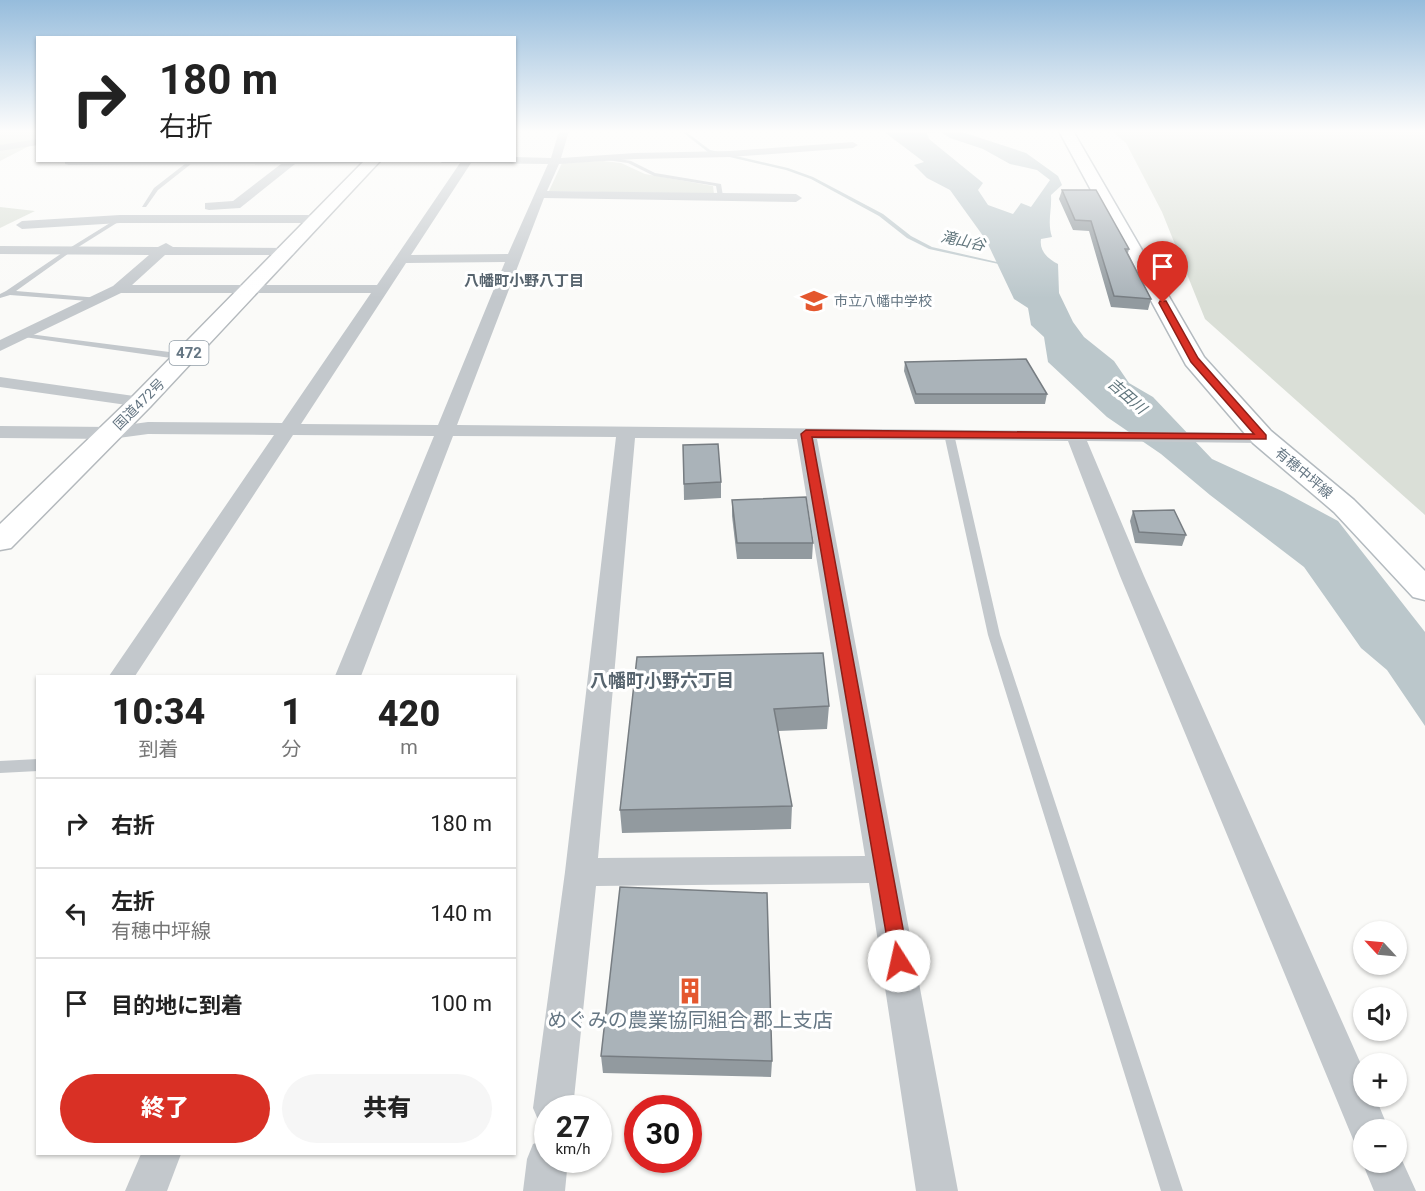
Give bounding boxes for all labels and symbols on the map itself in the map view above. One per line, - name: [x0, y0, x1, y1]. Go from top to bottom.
- water label: 滝山谷: [939, 228, 989, 255]
- pin: [1137, 241, 1188, 303]
- district label: 八幡町小野八丁目: [464, 272, 584, 290]
- school or university icon: 市立八幡中学校: [799, 286, 829, 316]
- place label: 市立八幡中学校: [834, 293, 932, 309]
- road number: 472: [170, 341, 208, 365]
- water label: 吉田川: [1104, 374, 1151, 419]
- street label: 国道472号: [110, 375, 168, 433]
- street label: 有穂中坪線: [1272, 444, 1336, 502]
- district label: 八幡町小野六丁目: [590, 670, 734, 691]
- north arrow: [1353, 921, 1407, 975]
- position arrow: [867, 929, 931, 993]
- building icon: めぐみの農業協同組合 郡上支店: [675, 976, 705, 1006]
- place label: めぐみの農業協同組合 郡上支店: [547, 1008, 833, 1032]
- speed limit sign: 30: [624, 1095, 702, 1173]

